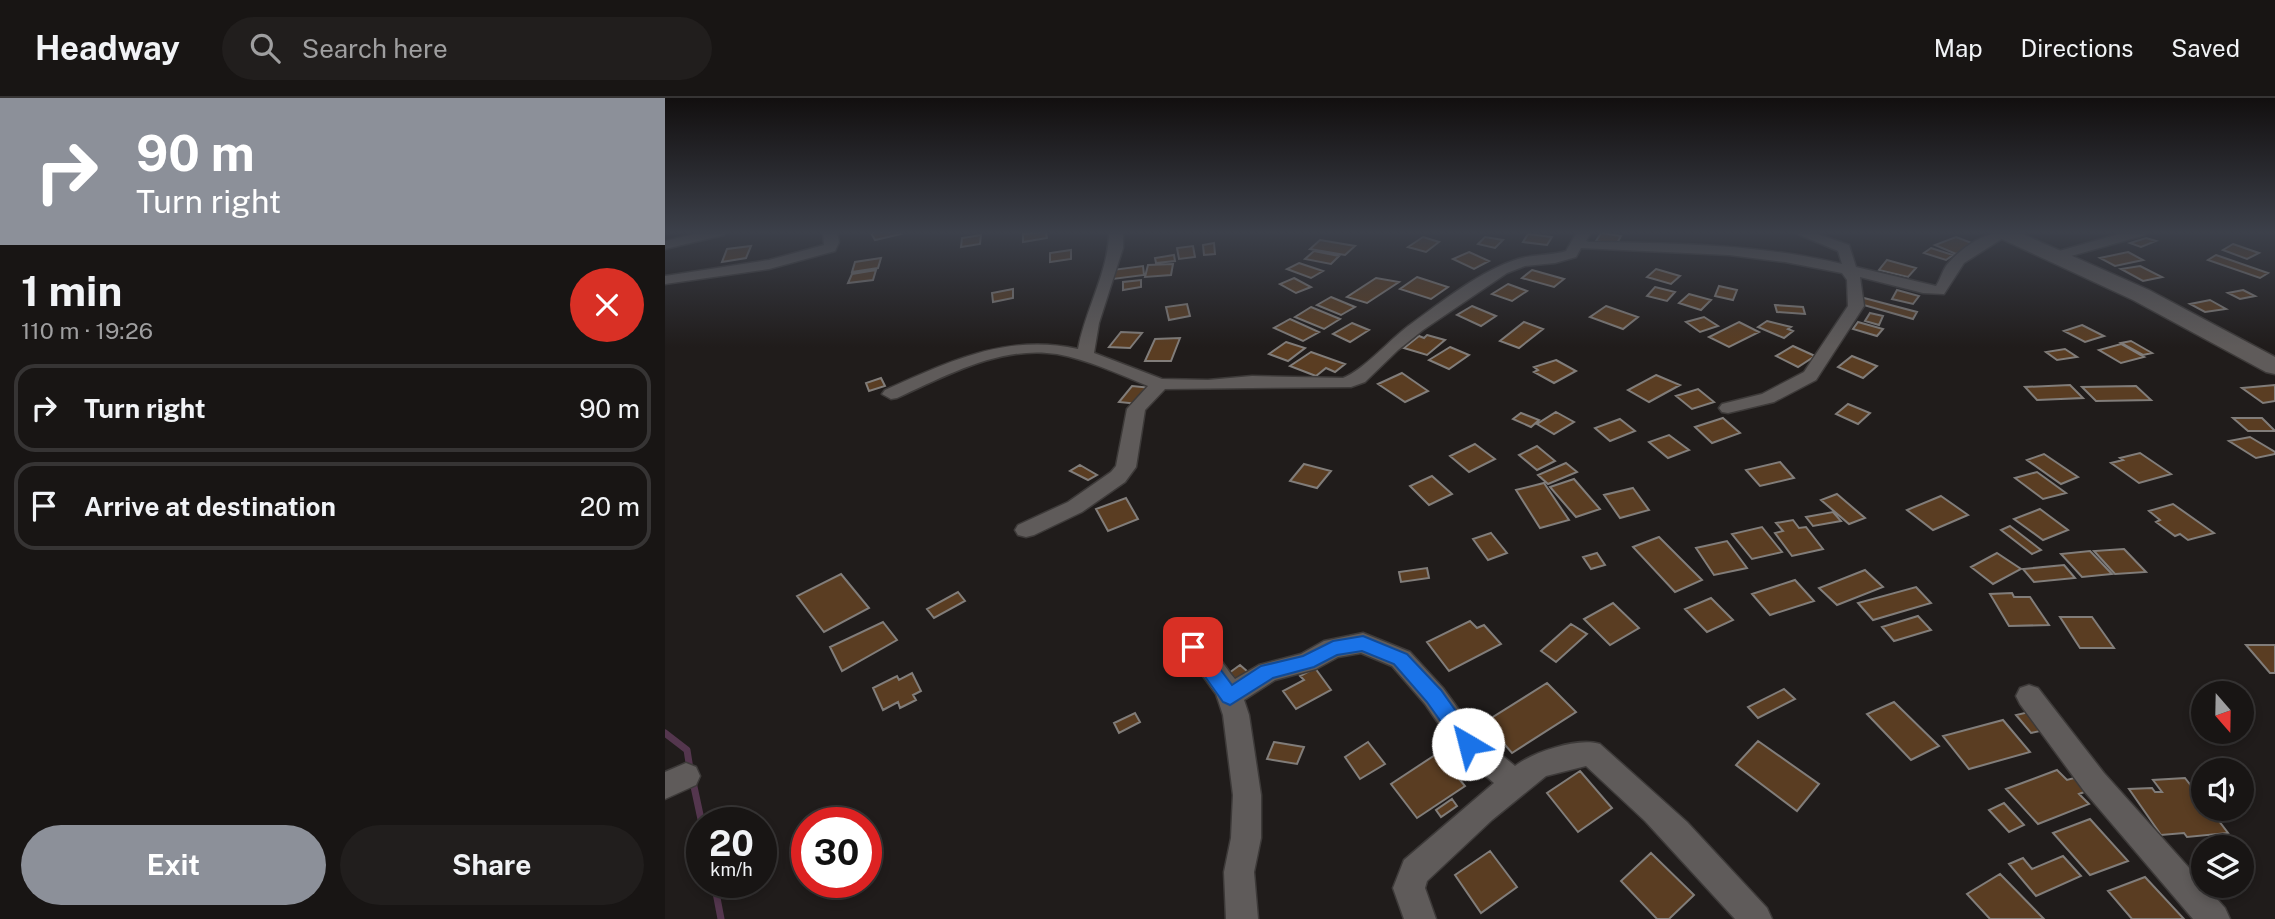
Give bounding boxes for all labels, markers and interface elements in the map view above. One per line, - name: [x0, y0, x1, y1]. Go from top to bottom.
- search box: [222, 17, 712, 80]
- text: Headway: [35, 29, 180, 67]
- icon: search: [246, 29, 284, 67]
- text: Search here: [302, 33, 448, 64]
- text: Map: [1934, 34, 1983, 62]
- text: Directions: [2021, 34, 2133, 62]
- text: Saved: [2171, 34, 2240, 62]
- text: 90 m: [136, 124, 255, 182]
- icon: right: [21, 126, 112, 217]
- text: Turn right: [136, 183, 281, 220]
- text: 1 min: [21, 266, 122, 315]
- button: close: [570, 268, 644, 342]
- text: 110 m · 19:26: [21, 317, 153, 344]
- icon: right: [25, 389, 63, 427]
- text: Turn right: [84, 393, 206, 424]
- text: 90 m: [579, 393, 640, 424]
- icon: arrive: [25, 487, 63, 525]
- text: Arrive at destination: [84, 491, 336, 522]
- text: 20 m: [580, 491, 640, 522]
- pin: [1163, 617, 1223, 677]
- icon: arrive: [1174, 628, 1212, 666]
- north arrow: [2191, 681, 2254, 744]
- map controls: [2191, 681, 2254, 898]
- position arrow: [1431, 707, 1505, 781]
- button: sound: [2191, 758, 2254, 821]
- speed limit sign: 30: [791, 807, 882, 898]
- text: 20: [709, 823, 754, 864]
- button: Exit: [21, 825, 326, 905]
- button: Share: [340, 825, 644, 905]
- button: layers: [2191, 835, 2254, 898]
- text: km/h: [710, 859, 753, 880]

